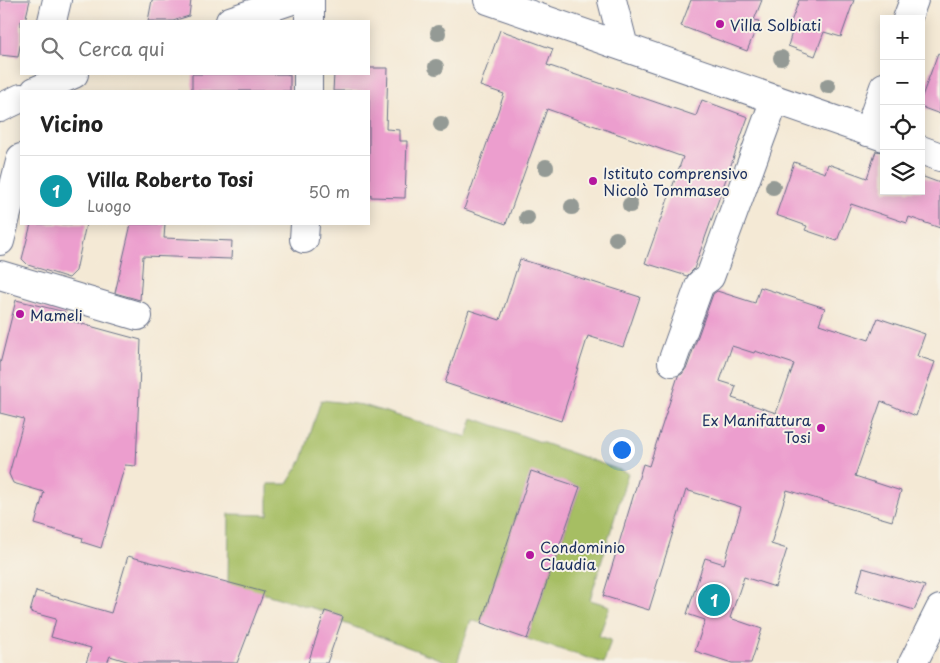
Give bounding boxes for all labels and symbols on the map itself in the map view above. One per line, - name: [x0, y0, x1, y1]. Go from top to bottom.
- place label: Villa Solbiati: [730, 13, 821, 36]
- marker: Villa Solbiati: [714, 18, 726, 30]
- place label: Istituto comprensivo Nicolò Tommaseo: [603, 161, 748, 201]
- marker: Istituto comprensivo Nicolò Tommaseo: [587, 175, 599, 187]
- place label: Mameli: [30, 303, 83, 326]
- marker: Mameli: [14, 308, 26, 320]
- place label: Ex Manifattura Tosi: [702, 408, 812, 448]
- marker: Ex Manifattura Tosi: [815, 422, 827, 434]
- your location: [609, 437, 635, 463]
- place label: Condominio Claudia: [540, 535, 625, 575]
- marker: Condominio Claudia: [524, 549, 536, 561]
- pin: 1: [698, 581, 730, 619]

